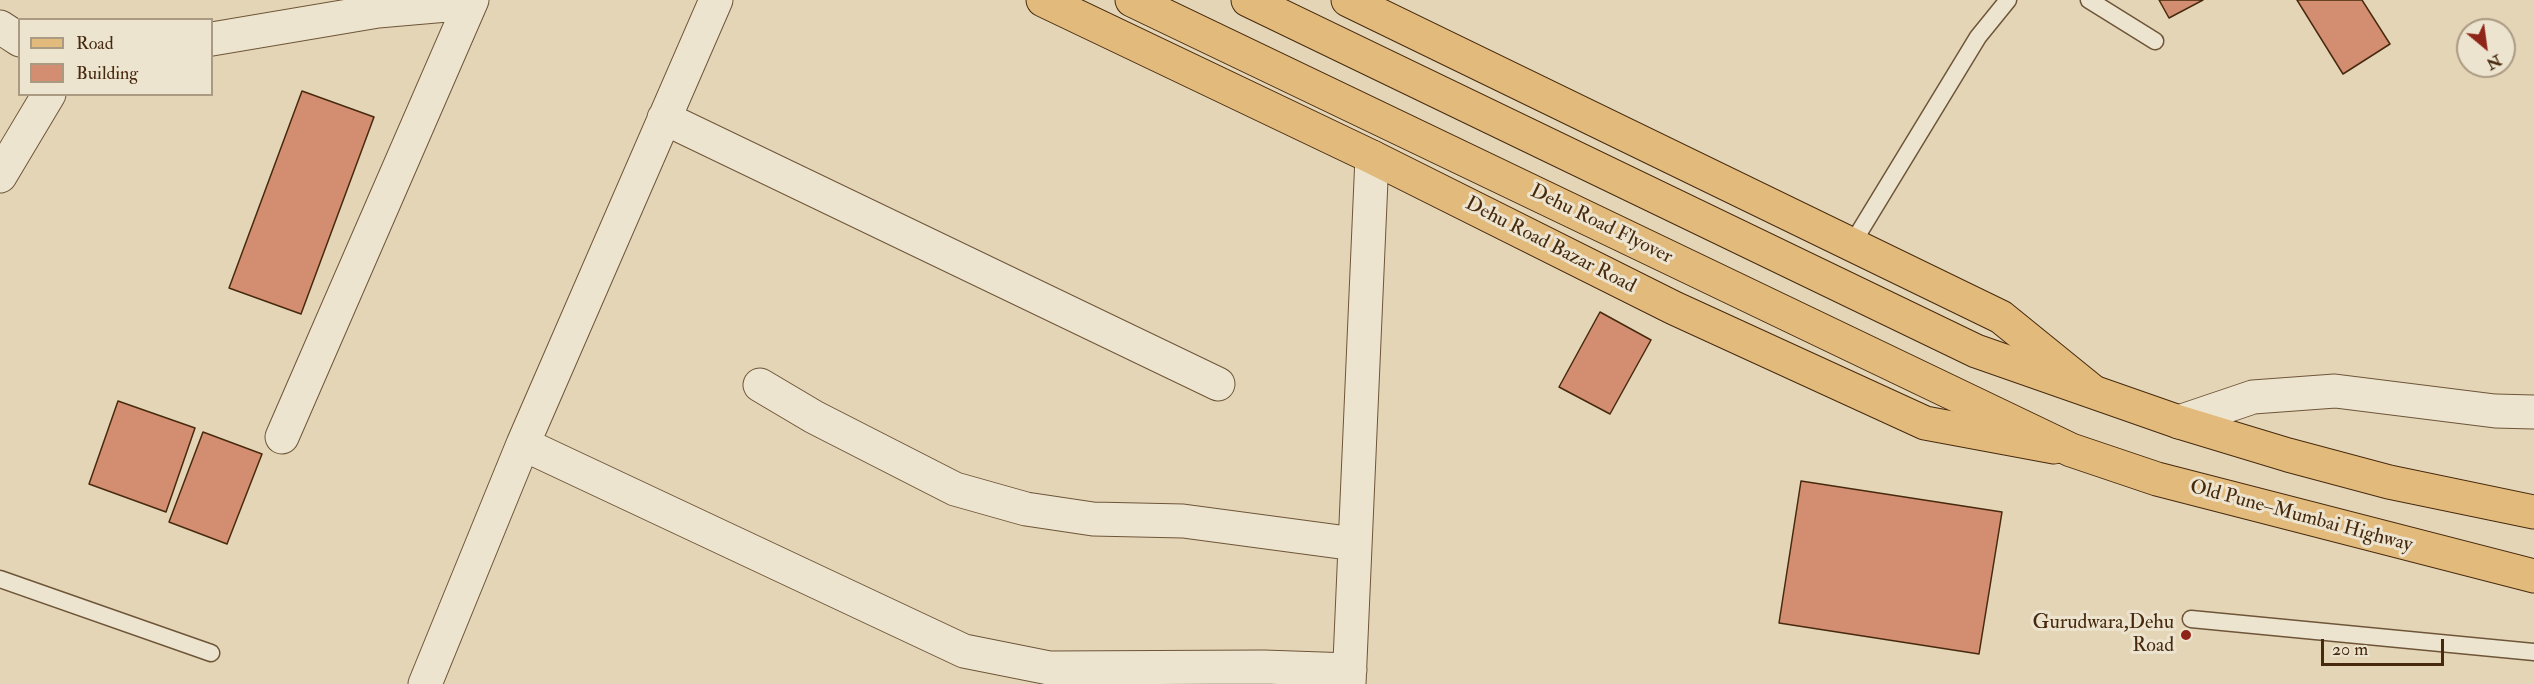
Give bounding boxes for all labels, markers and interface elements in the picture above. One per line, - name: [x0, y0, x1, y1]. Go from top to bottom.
- legend: [18, 18, 213, 96]
- north arrow: [2456, 18, 2516, 78]
- text: Road: [76, 32, 114, 55]
- text: N: [2483, 50, 2505, 74]
- text: Building: [76, 62, 138, 85]
- street label: Dehu Road Flyover: [1526, 180, 1676, 270]
- street label: Dehu Road Bazar Road: [1461, 193, 1639, 299]
- street label: Old Pune–Mumbai Highway: [2187, 476, 2415, 558]
- place label: Gurudwara,Dehu Road: [2033, 612, 2174, 659]
- scale bar: [2324, 627, 2447, 665]
- marker: Gurudwara,Dehu Road: [2179, 628, 2193, 642]
- text: 20 m: [2332, 638, 2368, 661]

